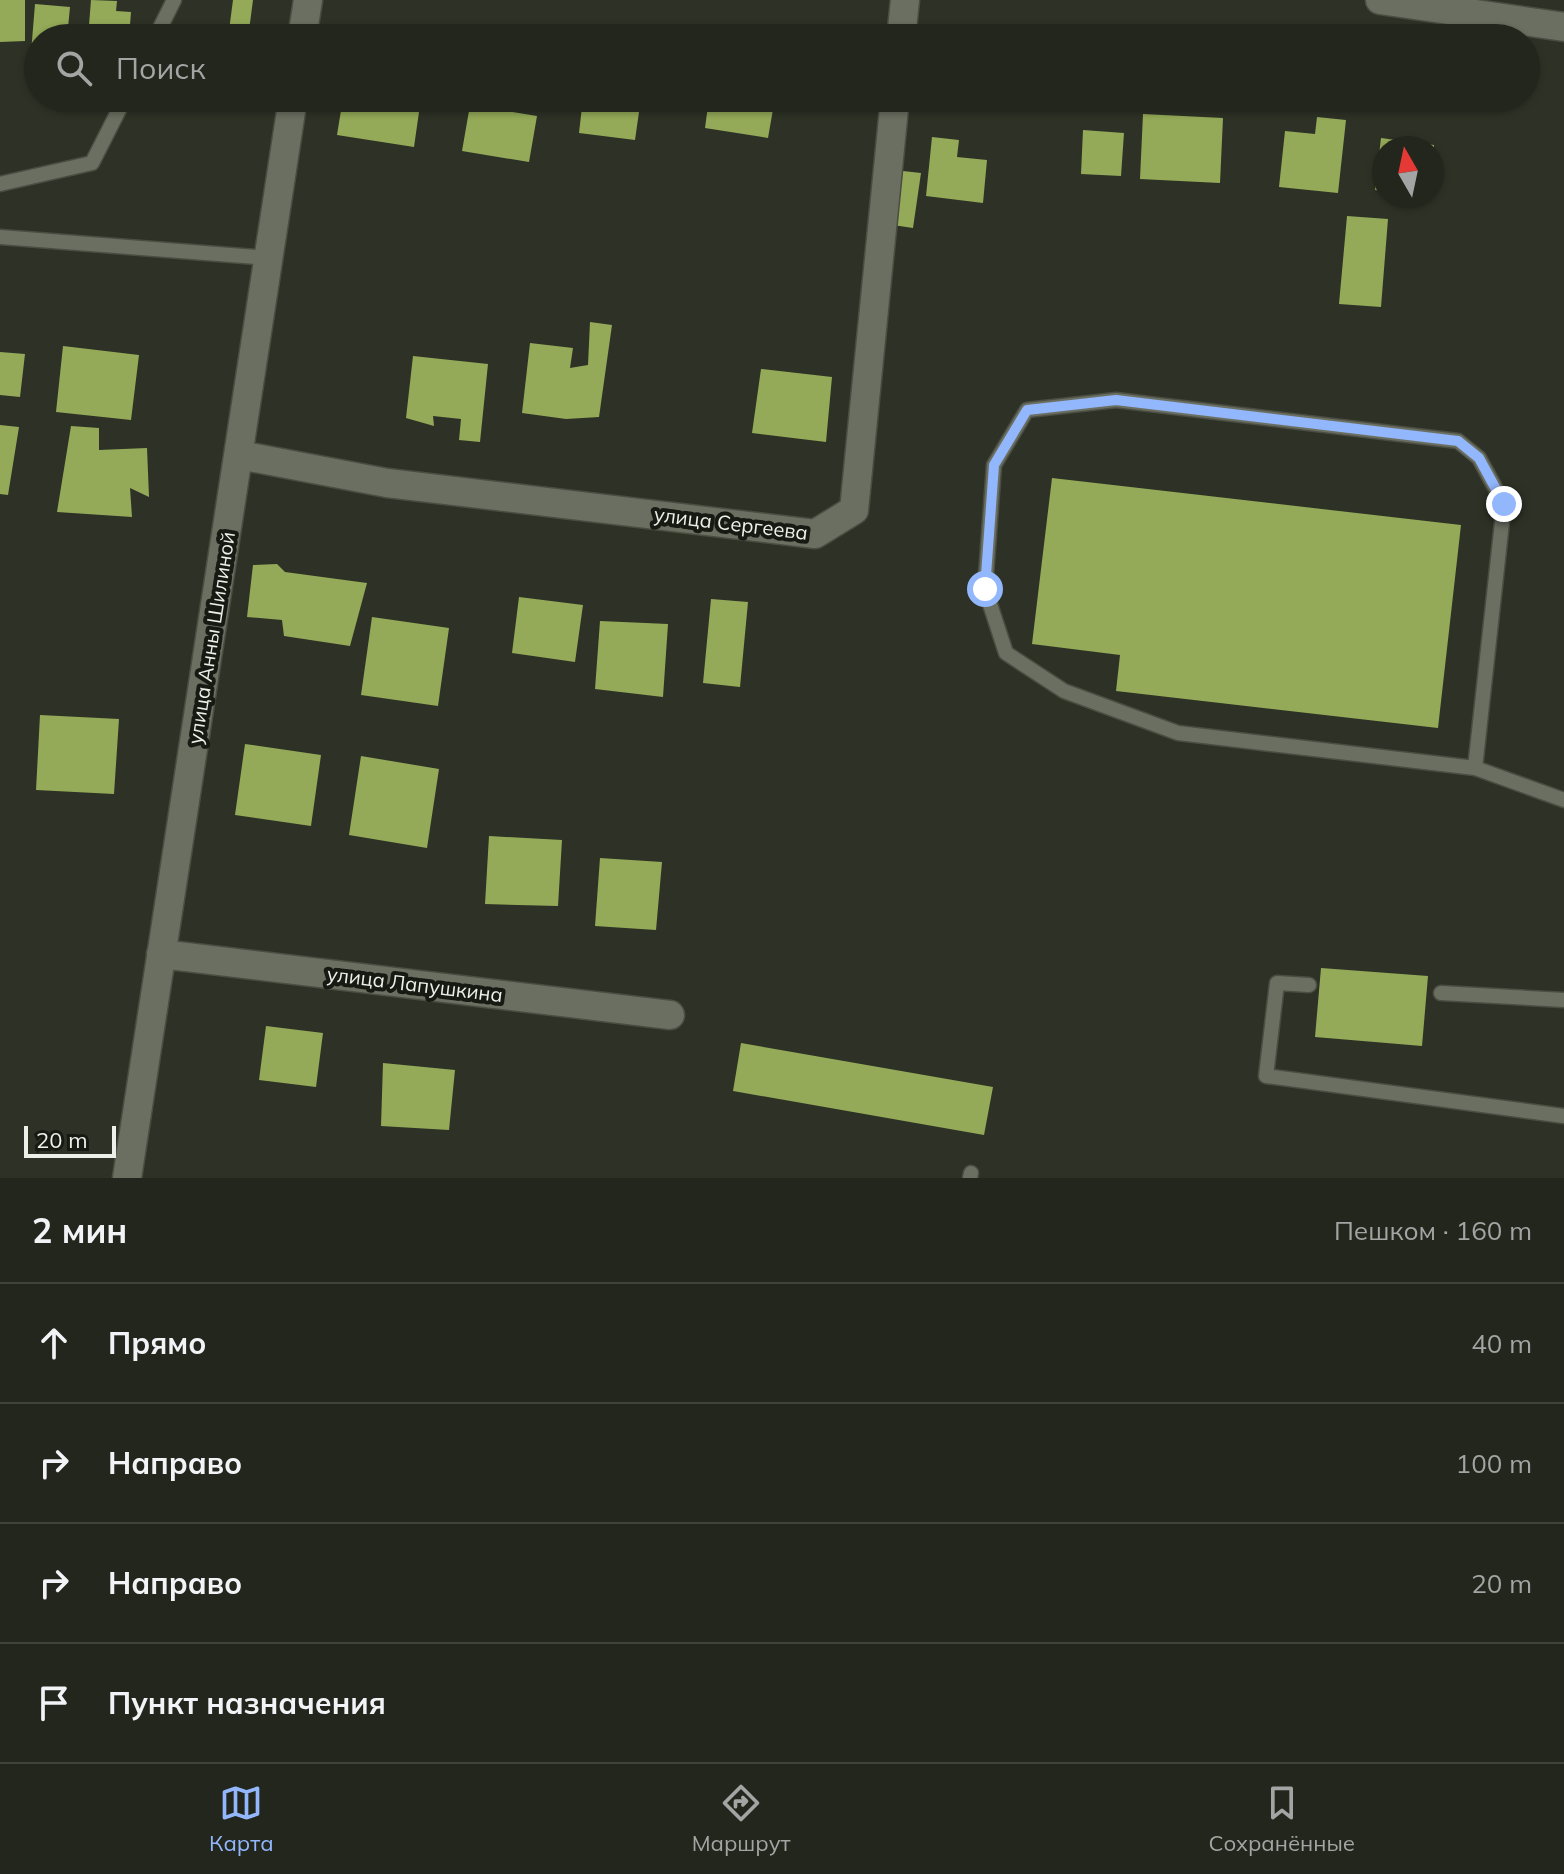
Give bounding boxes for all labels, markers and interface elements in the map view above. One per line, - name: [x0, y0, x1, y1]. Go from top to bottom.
- search box: [24, 24, 1540, 112]
- icon: search: [52, 46, 96, 90]
- text: Поиск: [116, 49, 206, 87]
- north arrow: [1372, 136, 1444, 208]
- route end: [1486, 486, 1522, 522]
- street label: улица Сергеева: [653, 501, 809, 545]
- street label: улица Анны Шилиной: [182, 530, 240, 746]
- route start: [967, 571, 1003, 607]
- street label: улица Лапушкина: [326, 961, 504, 1007]
- scale bar: [24, 1122, 116, 1158]
- text: 20 m: [36, 1126, 87, 1154]
- text: 2 мин: [32, 1209, 127, 1252]
- text: Пешком · 160 m: [1334, 1214, 1532, 1247]
- icon: ahead: [32, 1321, 76, 1365]
- text: Прямо: [108, 1324, 206, 1362]
- text: 40 m: [1471, 1327, 1532, 1360]
- icon: right: [32, 1441, 76, 1485]
- text: Направо: [108, 1444, 242, 1482]
- text: 100 m: [1456, 1447, 1532, 1480]
- icon: right: [32, 1561, 76, 1605]
- text: Направо: [108, 1564, 242, 1602]
- text: 20 m: [1471, 1567, 1532, 1600]
- icon: arrive: [32, 1681, 76, 1725]
- text: Пункт назначения: [108, 1684, 386, 1722]
- tab: Карта: [209, 1781, 274, 1857]
- tab: Маршрут: [692, 1781, 791, 1857]
- tab: Сохранённые: [1209, 1781, 1355, 1857]

